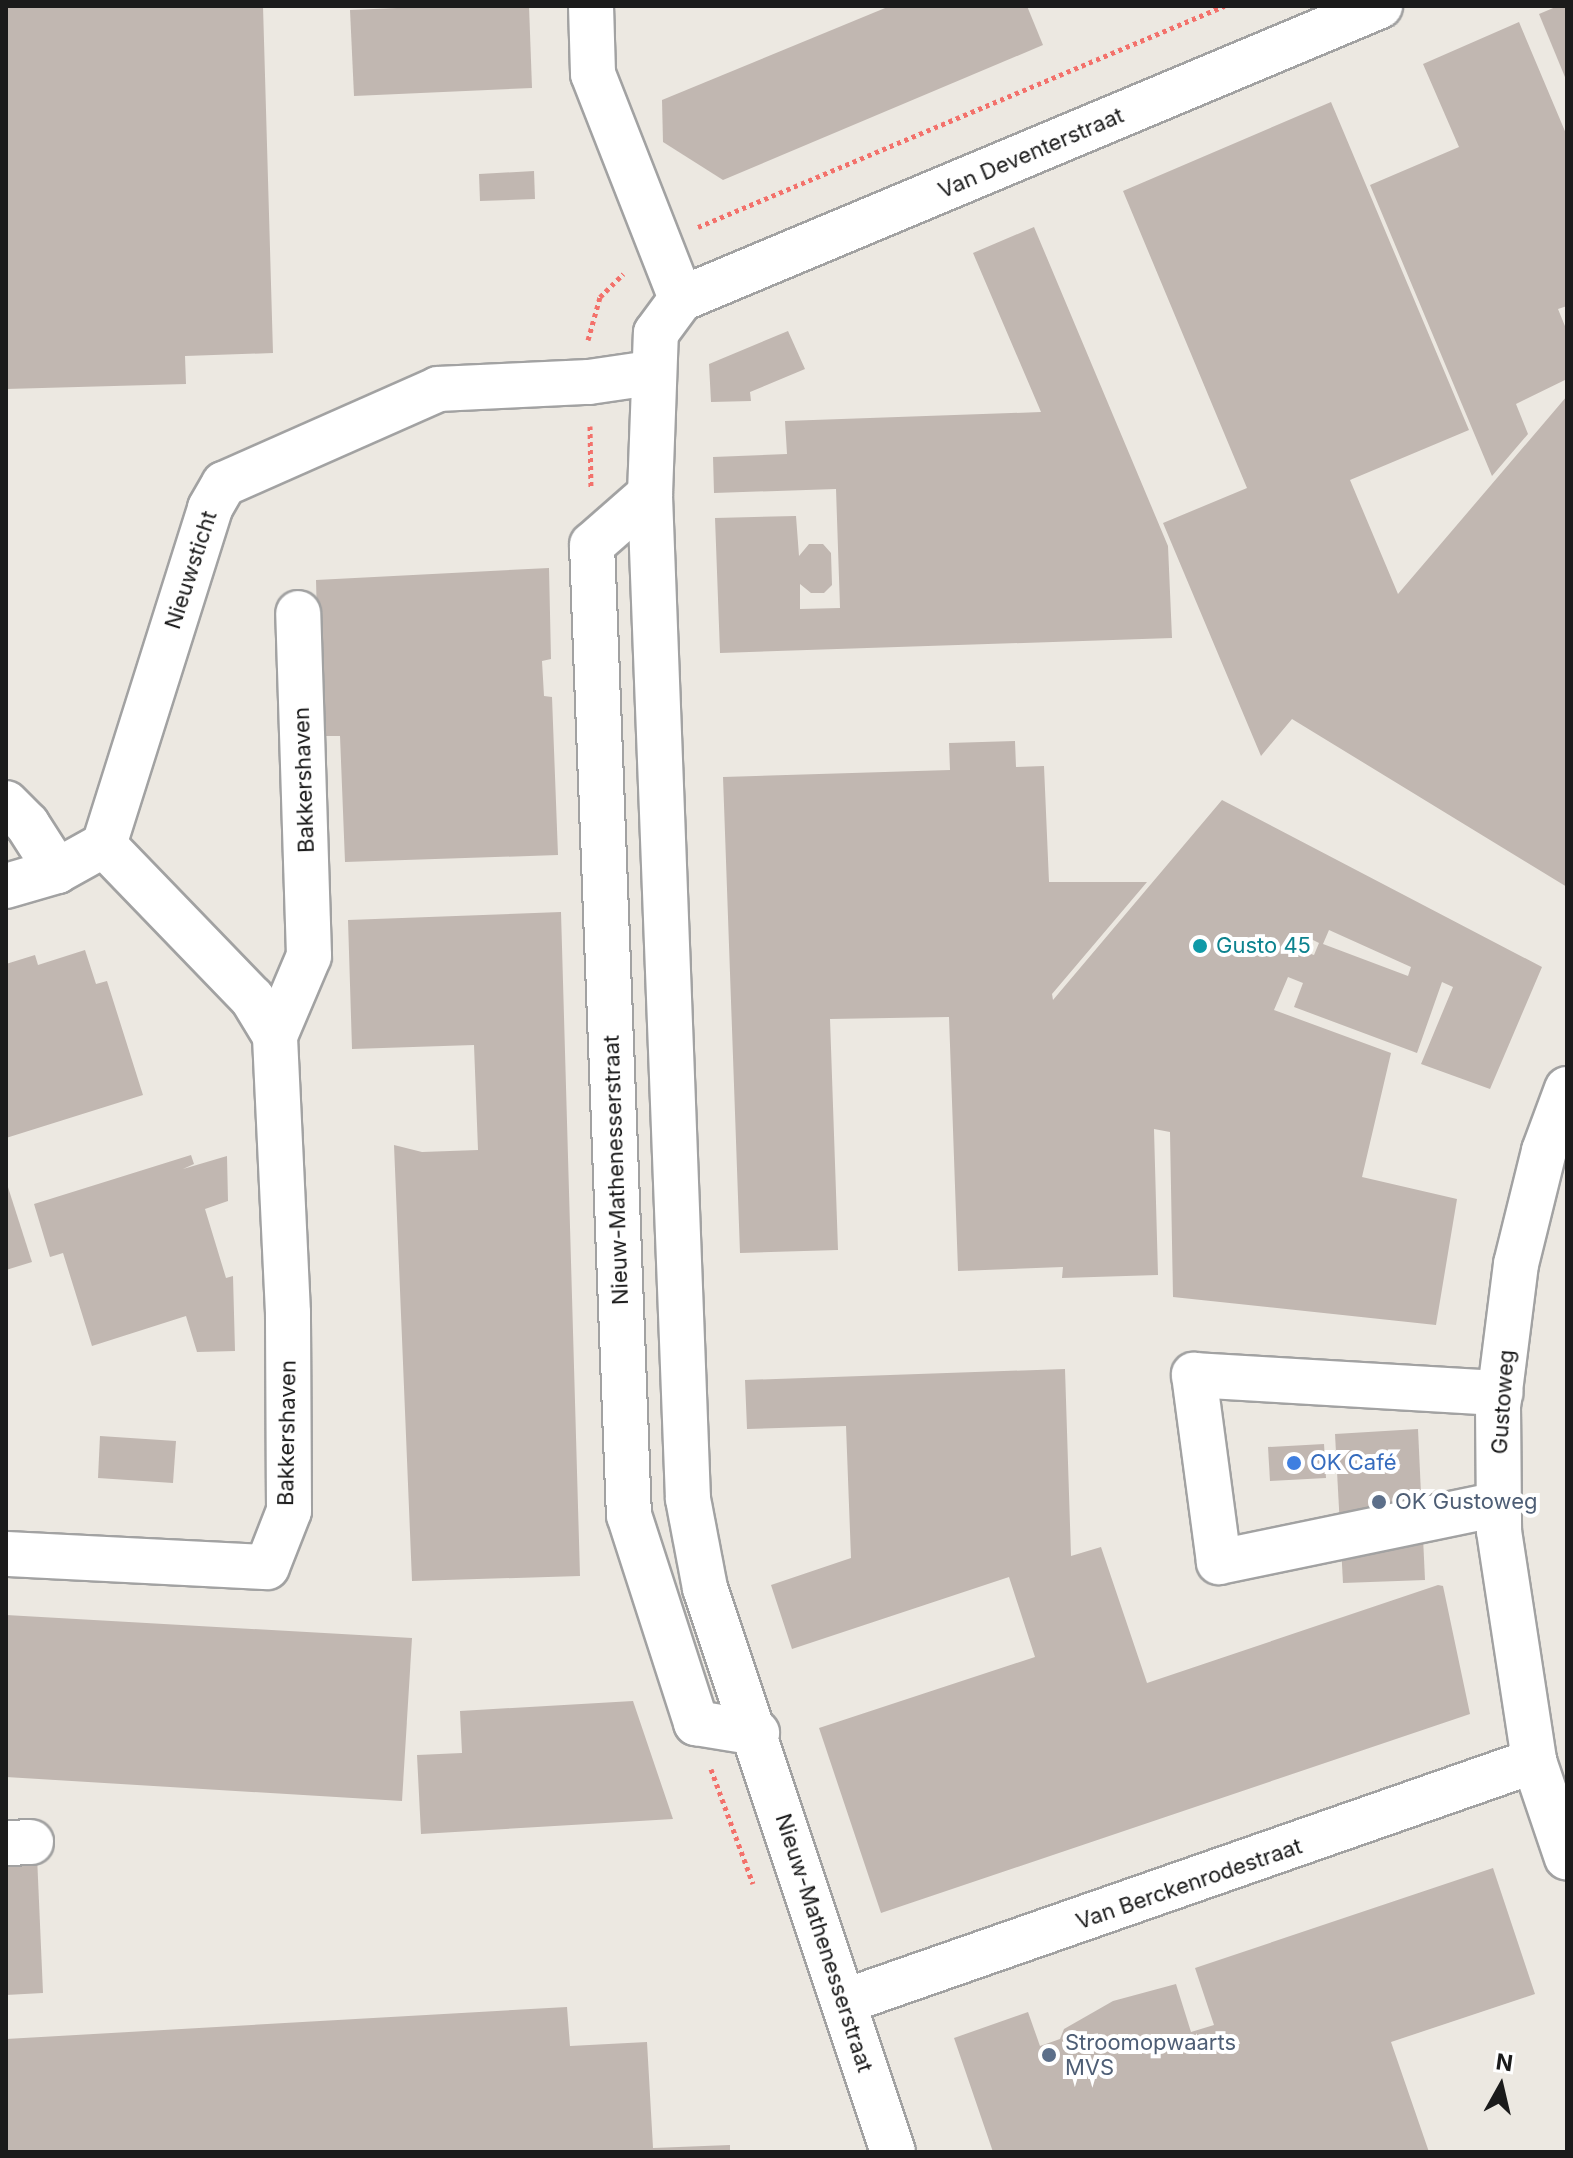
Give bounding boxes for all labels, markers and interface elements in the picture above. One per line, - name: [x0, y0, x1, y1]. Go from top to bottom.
- street label: Van Deventerstraat: [934, 102, 1128, 204]
- street label: Nieuwsticht: [159, 508, 223, 632]
- street label: Bakkershaven: [288, 707, 320, 853]
- place label: Gusto 45: [1216, 933, 1311, 959]
- marker: Gusto 45: [1191, 937, 1209, 955]
- street label: Nieuw-Mathenesserstraat: [598, 1034, 634, 1306]
- street label: Gustoweg: [1486, 1349, 1520, 1455]
- street label: Bakkershaven: [273, 1360, 301, 1506]
- place label: OK Café: [1310, 1450, 1397, 1476]
- marker: OK Café: [1285, 1454, 1303, 1472]
- place label: OK Gustoweg: [1395, 1489, 1538, 1515]
- marker: OK Gustoweg: [1370, 1493, 1388, 1511]
- street label: Nieuw-Mathenesserstraat: [770, 1810, 878, 2076]
- street label: Van Berckenrodestraat: [1073, 1833, 1305, 1935]
- place label: Stroomopwaarts MVS: [1065, 2029, 1236, 2080]
- marker: Stroomopwaarts MVS: [1040, 2046, 1058, 2064]
- north arrow: [1461, 2046, 1541, 2126]
- text: N: [1494, 2048, 1514, 2076]

